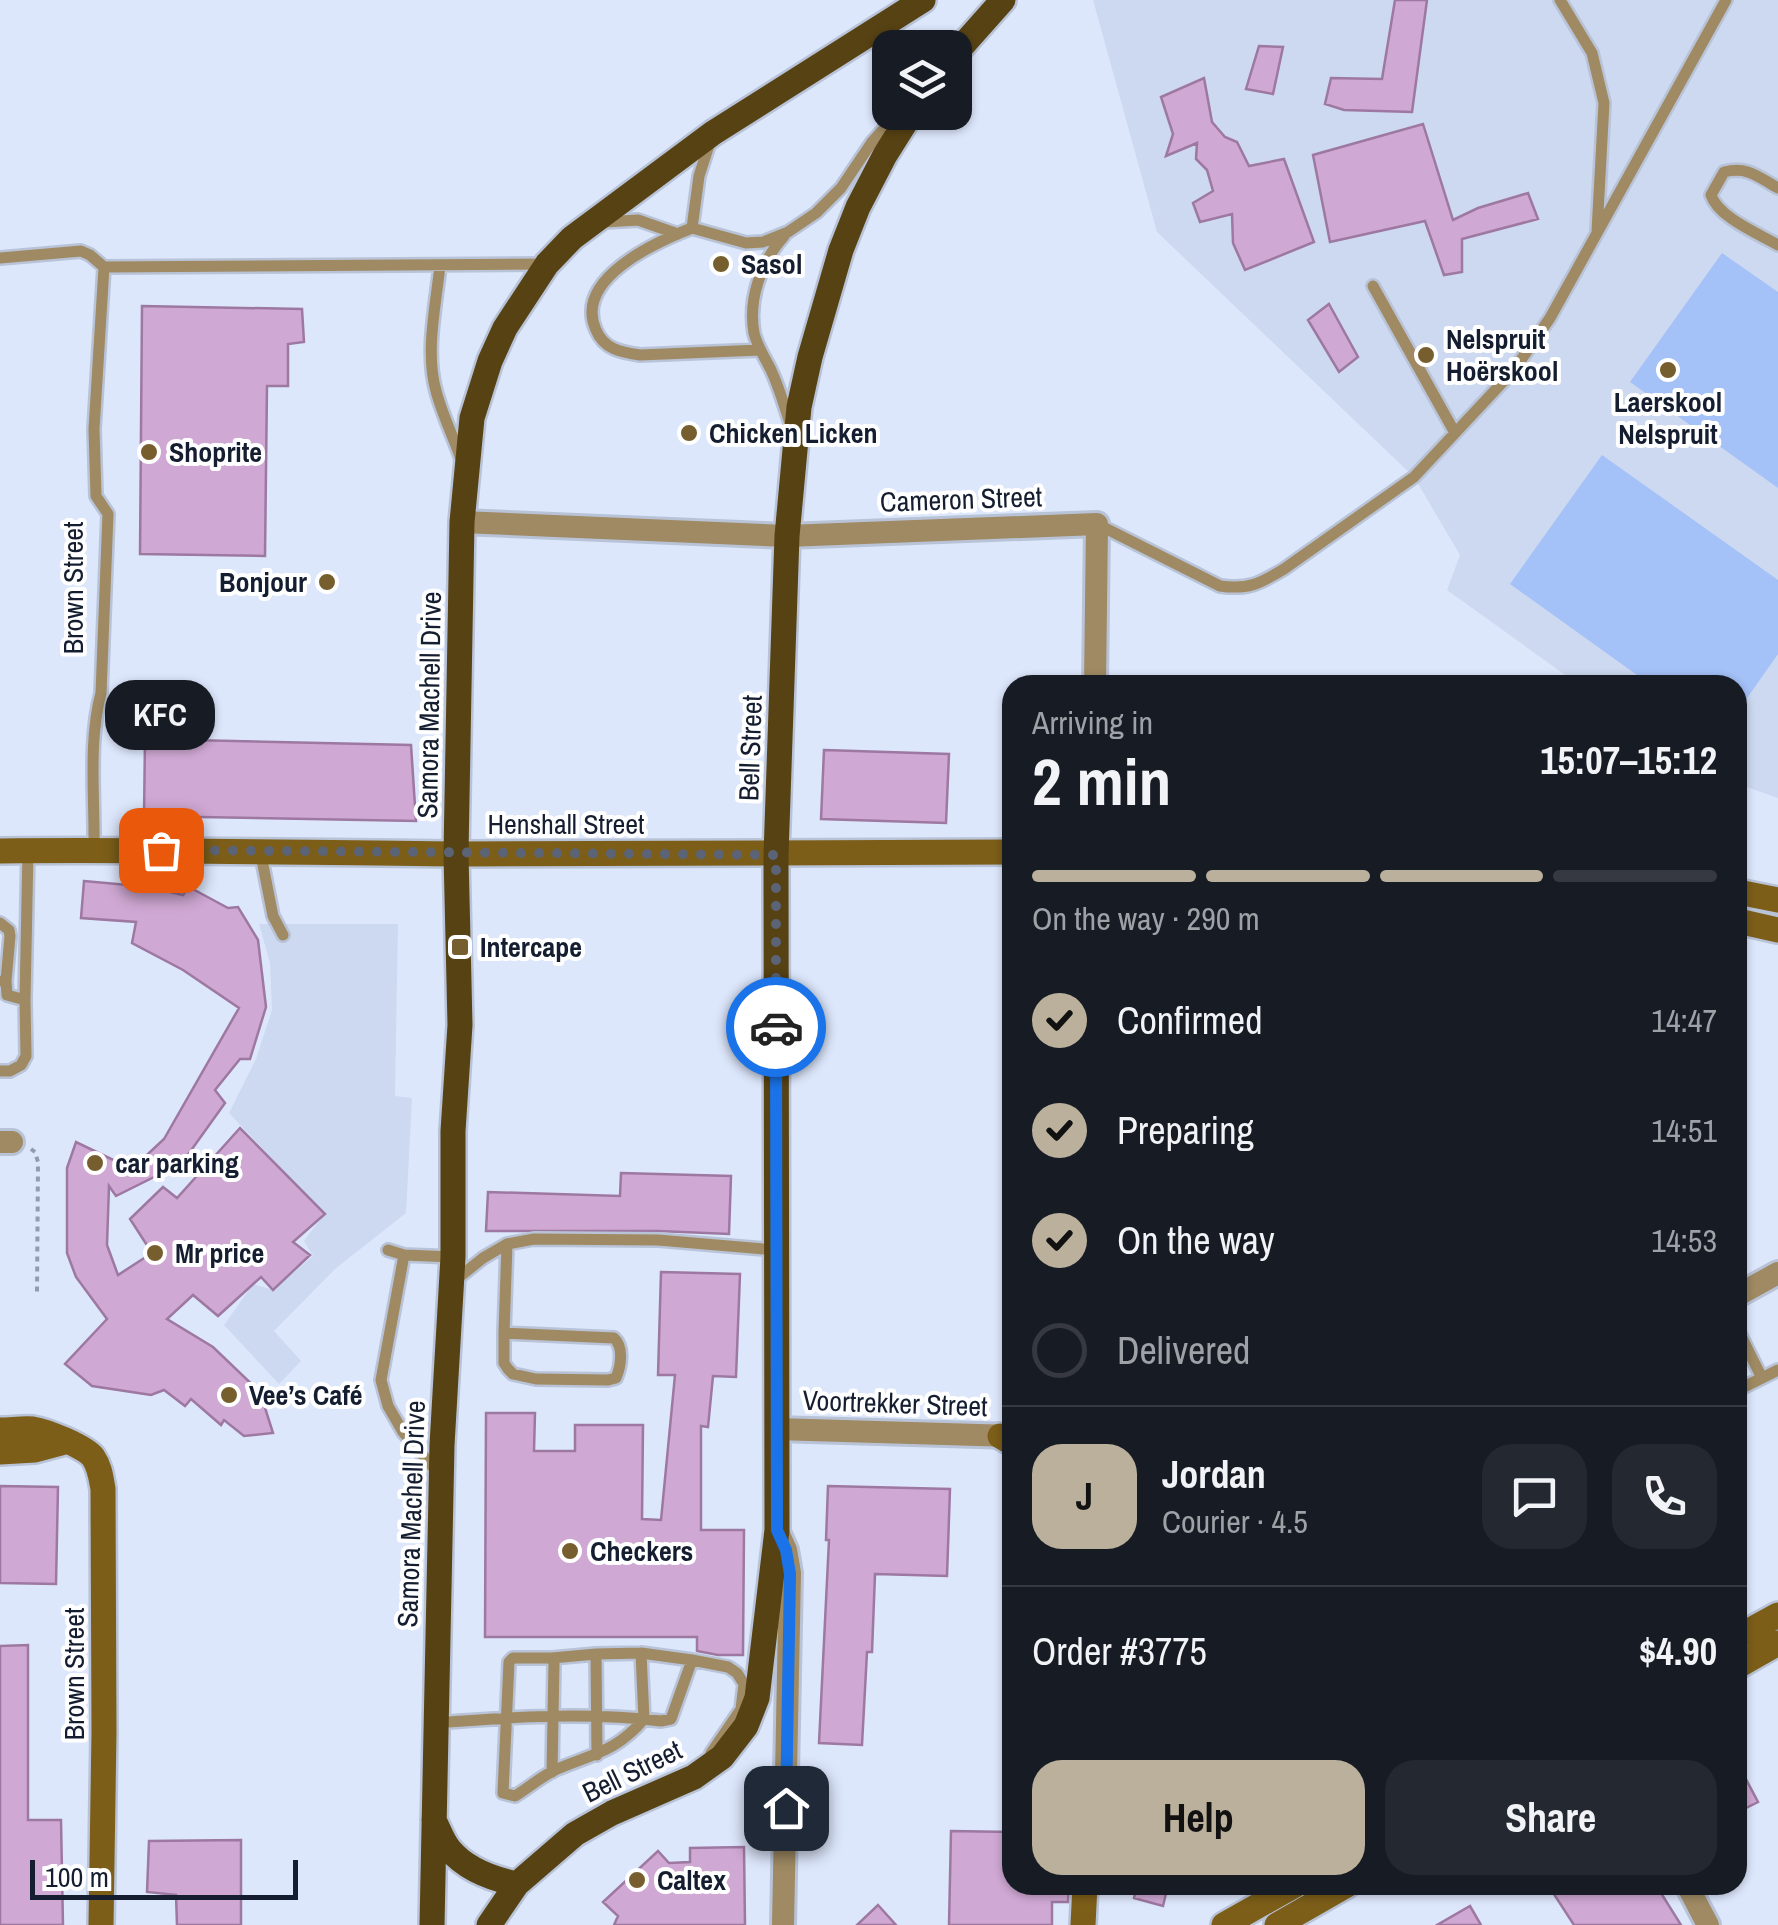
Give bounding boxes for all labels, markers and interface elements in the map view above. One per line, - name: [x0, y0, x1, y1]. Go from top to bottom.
- map controls: [872, 30, 972, 130]
- button: layers: [872, 30, 972, 130]
- place label: Sasol: [741, 245, 802, 283]
- marker: Sasol: [710, 253, 732, 275]
- place label: Nelspruit Hoërskool: [1446, 320, 1558, 390]
- marker: Nelspruit Hoërskool: [1415, 344, 1437, 366]
- marker: Laerskool Nelspruit: [1657, 359, 1679, 381]
- place label: Laerskool Nelspruit: [1614, 383, 1722, 453]
- place label: Chicken Licken: [709, 414, 877, 452]
- marker: Chicken Licken: [678, 422, 700, 444]
- place label: Shoprite: [169, 433, 262, 471]
- marker: Shoprite: [138, 441, 160, 463]
- street label: Cameron Street: [879, 477, 1043, 521]
- street label: Brown Street: [54, 522, 92, 654]
- place label: Bonjour: [219, 563, 307, 601]
- marker: Bonjour: [316, 571, 338, 593]
- street label: Samora Machell Drive: [408, 591, 450, 819]
- callout: KFC: [106, 680, 216, 750]
- text: KFC: [133, 693, 187, 736]
- street label: Bell Street: [729, 694, 771, 802]
- text: Arriving in: [1032, 701, 1153, 744]
- text: 15:07–15:12: [1540, 735, 1717, 786]
- text: 2 min: [1032, 738, 1171, 825]
- street label: Henshall Street: [488, 805, 644, 843]
- pin: [119, 808, 204, 893]
- icon: bag: [134, 823, 189, 878]
- text: On the way · 290 m: [1032, 897, 1260, 940]
- place label: Intercape: [480, 928, 582, 966]
- marker: Intercape: [449, 936, 471, 958]
- courier: [726, 977, 826, 1077]
- icon: check: [1032, 993, 1087, 1048]
- text: Confirmed: [1117, 995, 1262, 1046]
- text: 14:47: [1651, 999, 1717, 1042]
- icon: car: [749, 1000, 804, 1055]
- icon: check: [1032, 1103, 1087, 1158]
- text: Preparing: [1117, 1105, 1254, 1156]
- text: 14:51: [1651, 1109, 1717, 1152]
- place label: car parking: [115, 1144, 239, 1182]
- marker: car parking: [84, 1152, 106, 1174]
- icon: check: [1032, 1213, 1087, 1268]
- text: On the way: [1117, 1215, 1275, 1266]
- text: 14:53: [1651, 1219, 1717, 1262]
- place label: Mr price: [175, 1234, 264, 1272]
- marker: Mr price: [144, 1242, 166, 1264]
- text: Delivered: [1117, 1325, 1250, 1376]
- place label: Vee’s Café: [249, 1376, 363, 1414]
- street label: Voortrekker Street: [802, 1381, 988, 1425]
- marker: Vee’s Café: [218, 1384, 240, 1406]
- street label: Samora Machell Drive: [388, 1400, 434, 1628]
- button: chat: [1482, 1444, 1587, 1549]
- button: phone: [1612, 1444, 1717, 1549]
- text: Jordan: [1162, 1449, 1266, 1500]
- text: J: [1076, 1471, 1093, 1522]
- text: Courier · 4.5: [1162, 1500, 1308, 1543]
- place label: Checkers: [590, 1532, 693, 1570]
- marker: Checkers: [559, 1540, 581, 1562]
- street label: Brown Street: [55, 1608, 93, 1740]
- text: Order #3775: [1032, 1626, 1207, 1677]
- text: $4.90: [1639, 1626, 1717, 1677]
- street label: Bell Street: [576, 1731, 688, 1811]
- button: Help: [1032, 1760, 1365, 1875]
- button: Share: [1385, 1760, 1717, 1875]
- pin: [744, 1766, 829, 1851]
- icon: home: [759, 1781, 814, 1836]
- scale bar: [30, 1855, 298, 1900]
- text: 100 m: [45, 1858, 109, 1896]
- place label: Caltex: [657, 1861, 726, 1899]
- marker: Caltex: [626, 1869, 648, 1891]

